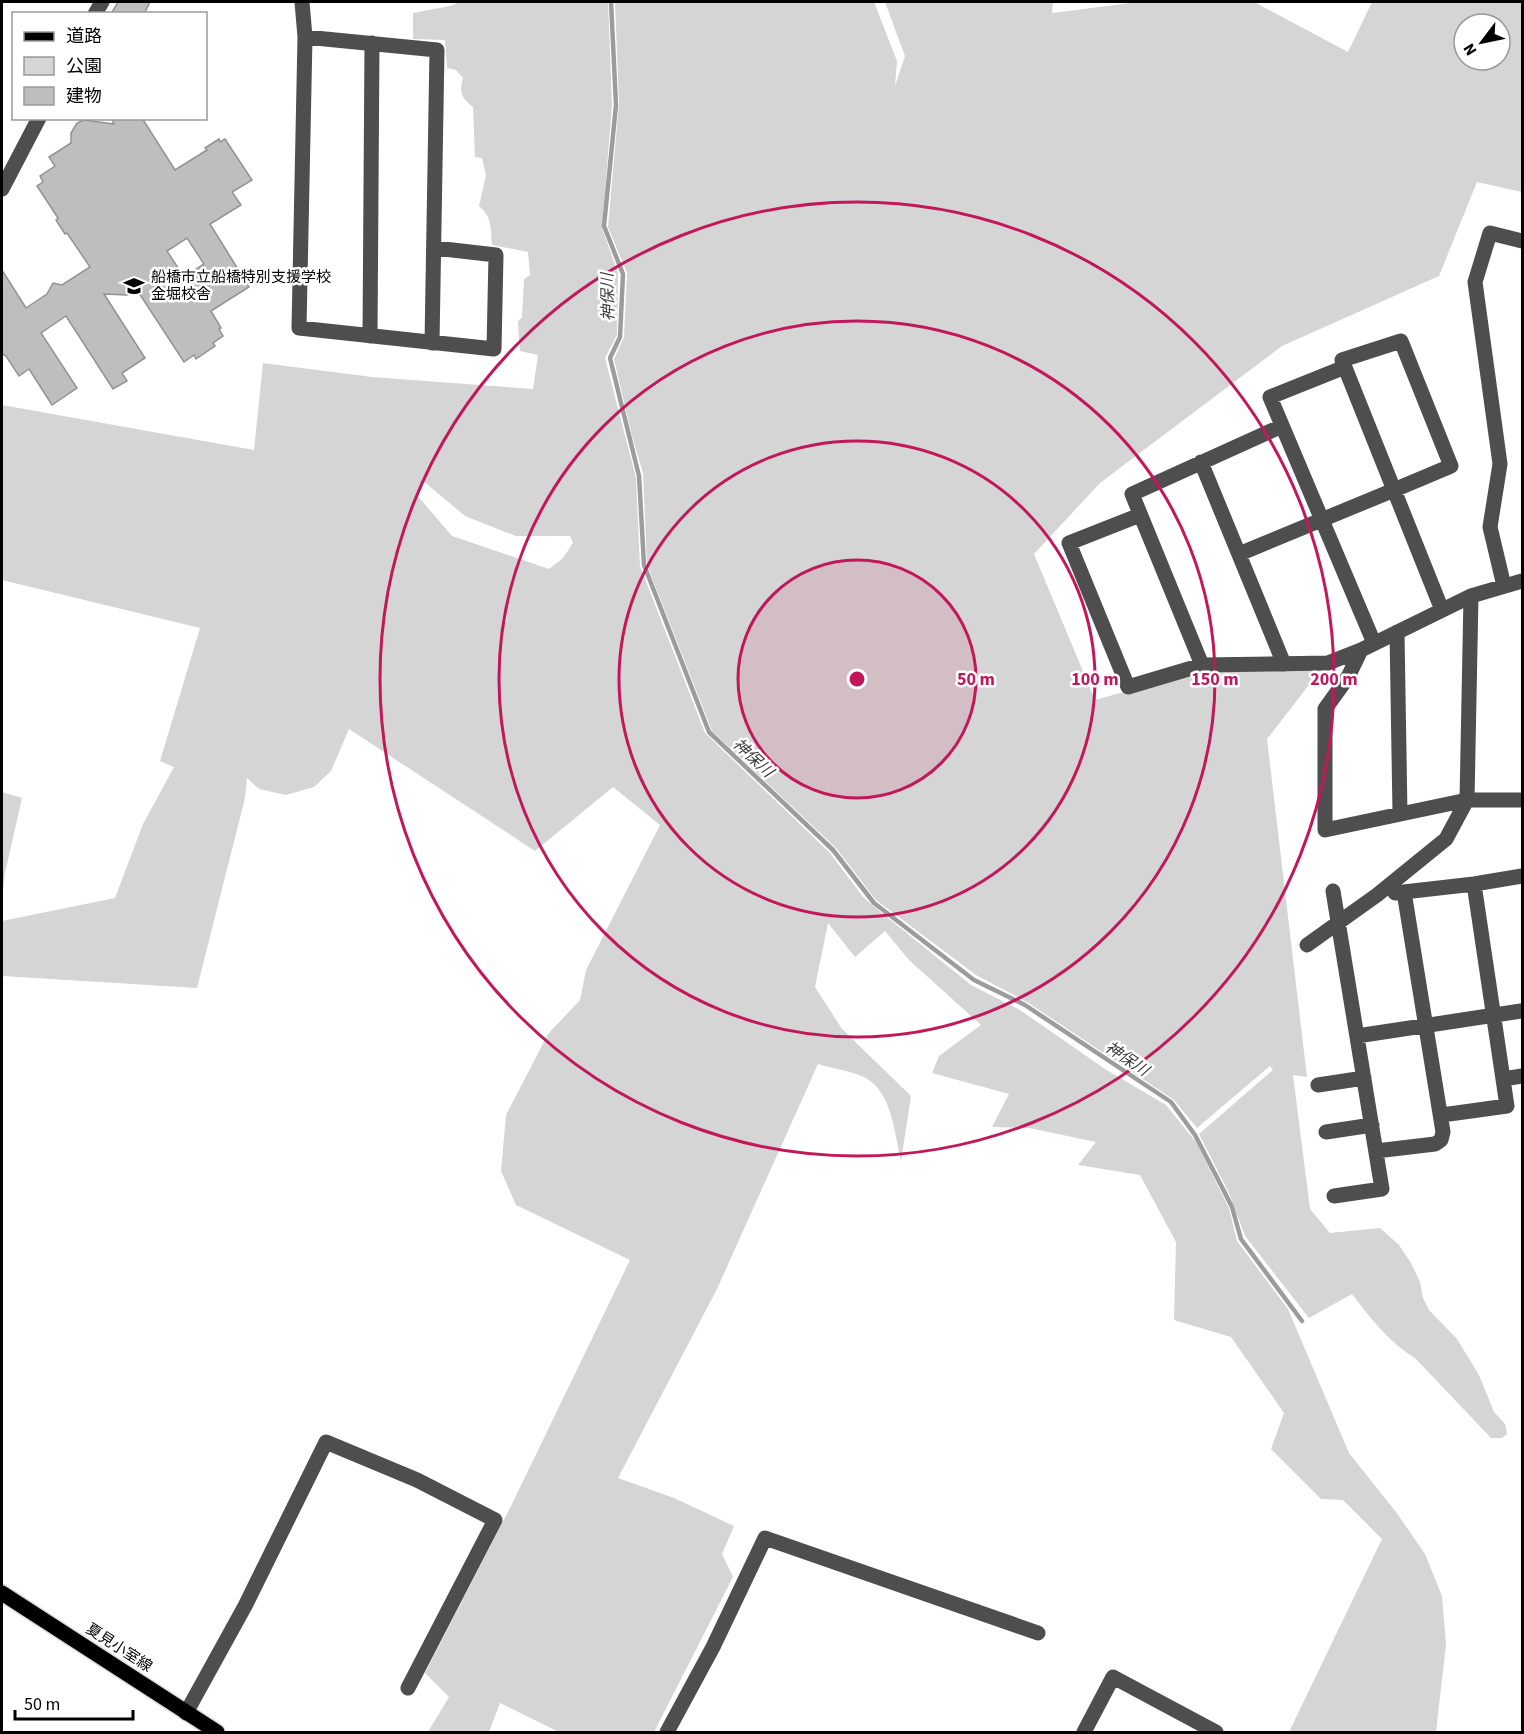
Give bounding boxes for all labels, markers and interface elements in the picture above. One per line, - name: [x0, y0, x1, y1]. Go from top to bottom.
- legend: [12, 12, 207, 120]
- north arrow: [1452, 12, 1512, 72]
- text: 道路: [66, 24, 102, 49]
- text: N: [1458, 39, 1482, 60]
- text: 公園: [66, 54, 102, 79]
- text: 建物: [66, 84, 102, 109]
- place label: 船橋市立船橋特別支援学校 金堀校舎: [151, 267, 331, 305]
- water label: 神保川: [597, 271, 619, 321]
- school or university icon: 船橋市立船橋特別支援学校 金堀校舎: [122, 274, 146, 298]
- text: 50 m: [957, 667, 995, 692]
- text: 100 m: [1071, 667, 1119, 692]
- text: 150 m: [1191, 667, 1239, 692]
- text: 200 m: [1310, 667, 1358, 692]
- centre of rings: [847, 669, 867, 689]
- water label: 神保川: [728, 734, 780, 784]
- water label: 神保川: [1101, 1036, 1155, 1083]
- street label: 夏見小室線: [82, 1619, 156, 1677]
- scale bar: [15, 1683, 134, 1721]
- text: 50 m: [24, 1692, 60, 1717]

